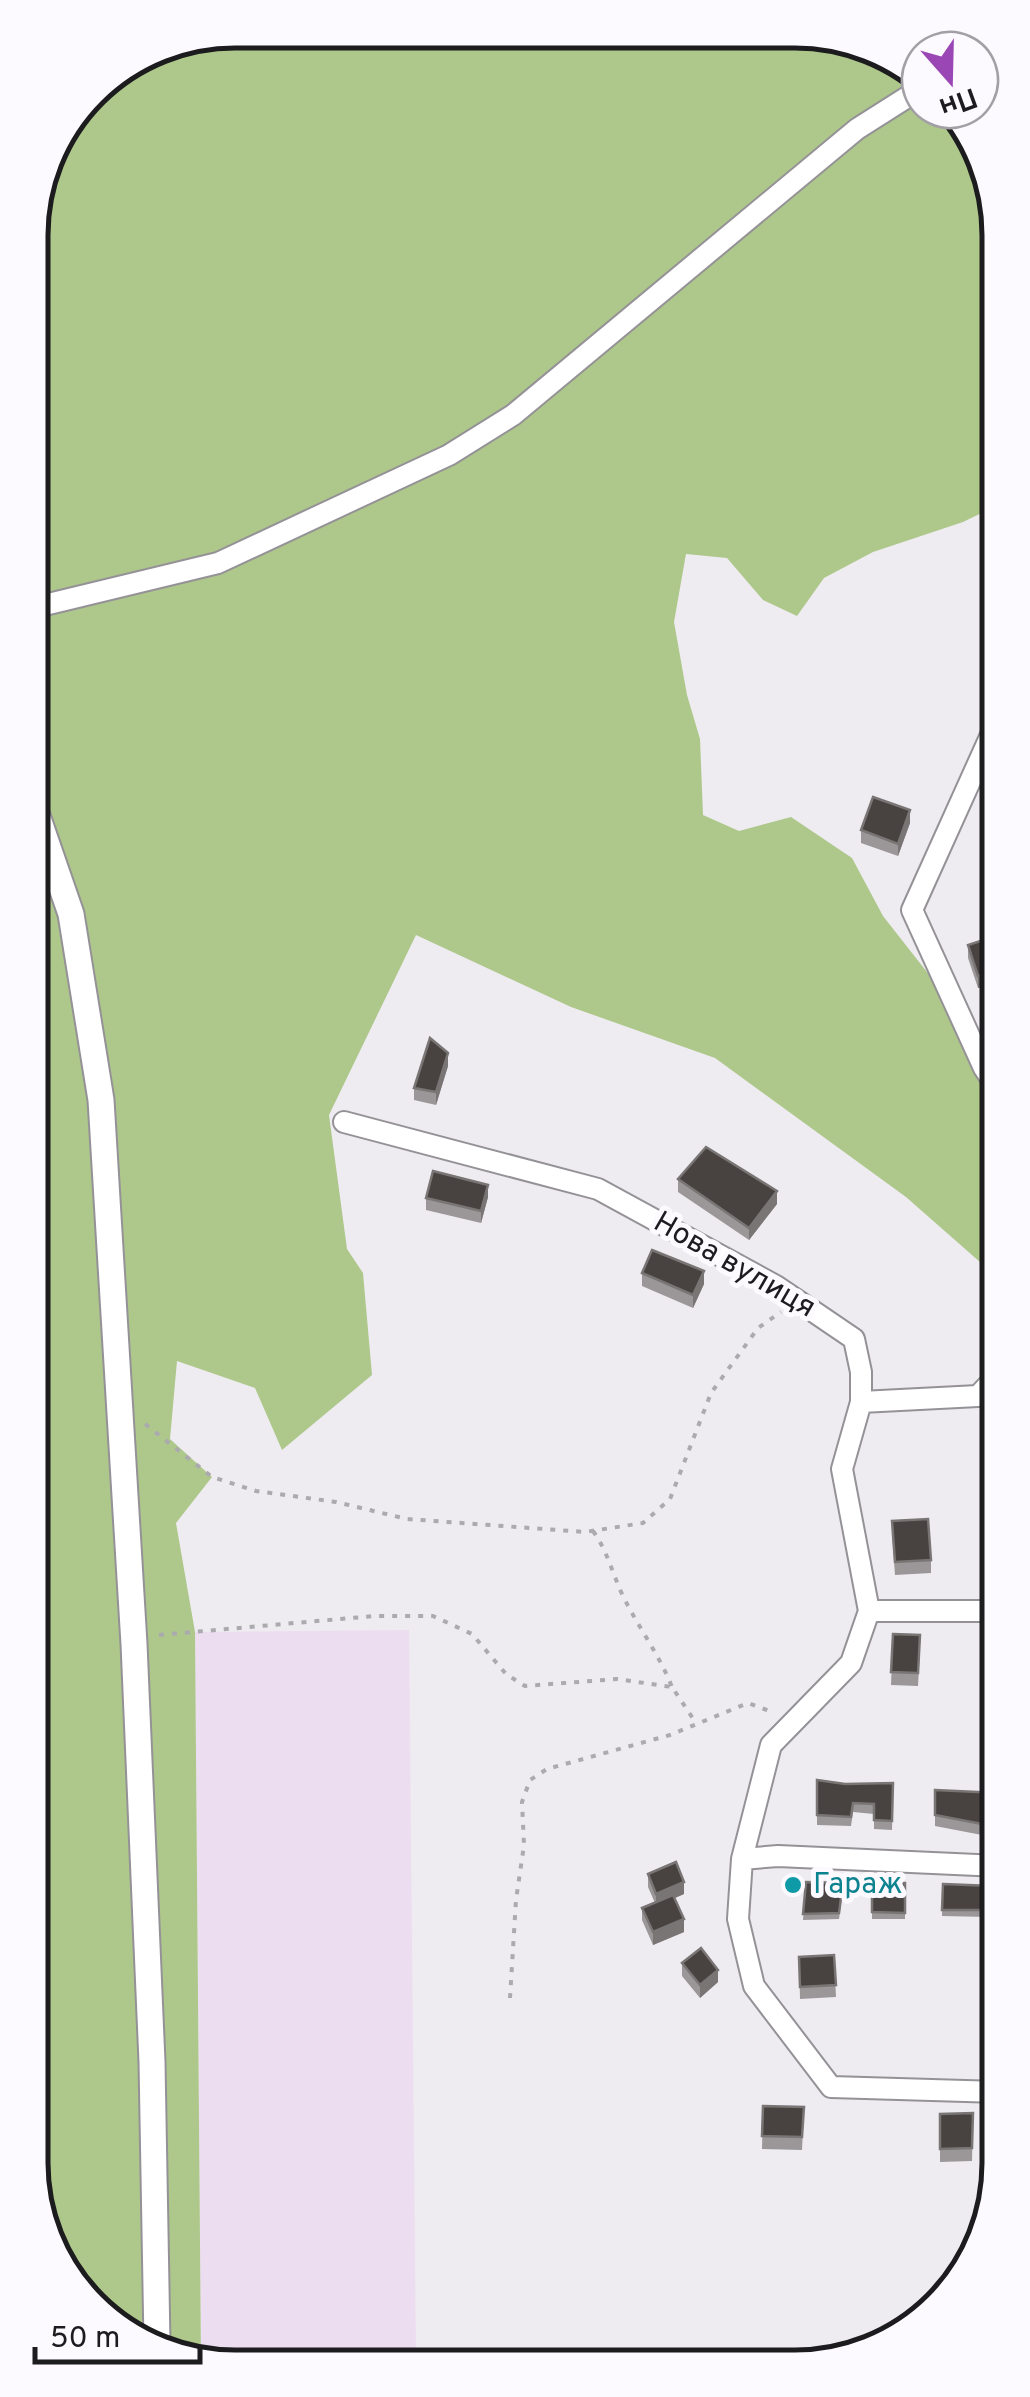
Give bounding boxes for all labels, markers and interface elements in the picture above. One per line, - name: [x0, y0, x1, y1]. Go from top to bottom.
- north arrow: [900, 30, 1000, 130]
- text: Пн: [934, 77, 981, 124]
- street label: Нова вулиця: [646, 1205, 822, 1327]
- place label: Гараж: [813, 1867, 903, 1904]
- marker: Гараж: [782, 1874, 804, 1896]
- scale bar: [35, 2302, 200, 2364]
- text: 50 m: [50, 2321, 120, 2358]

